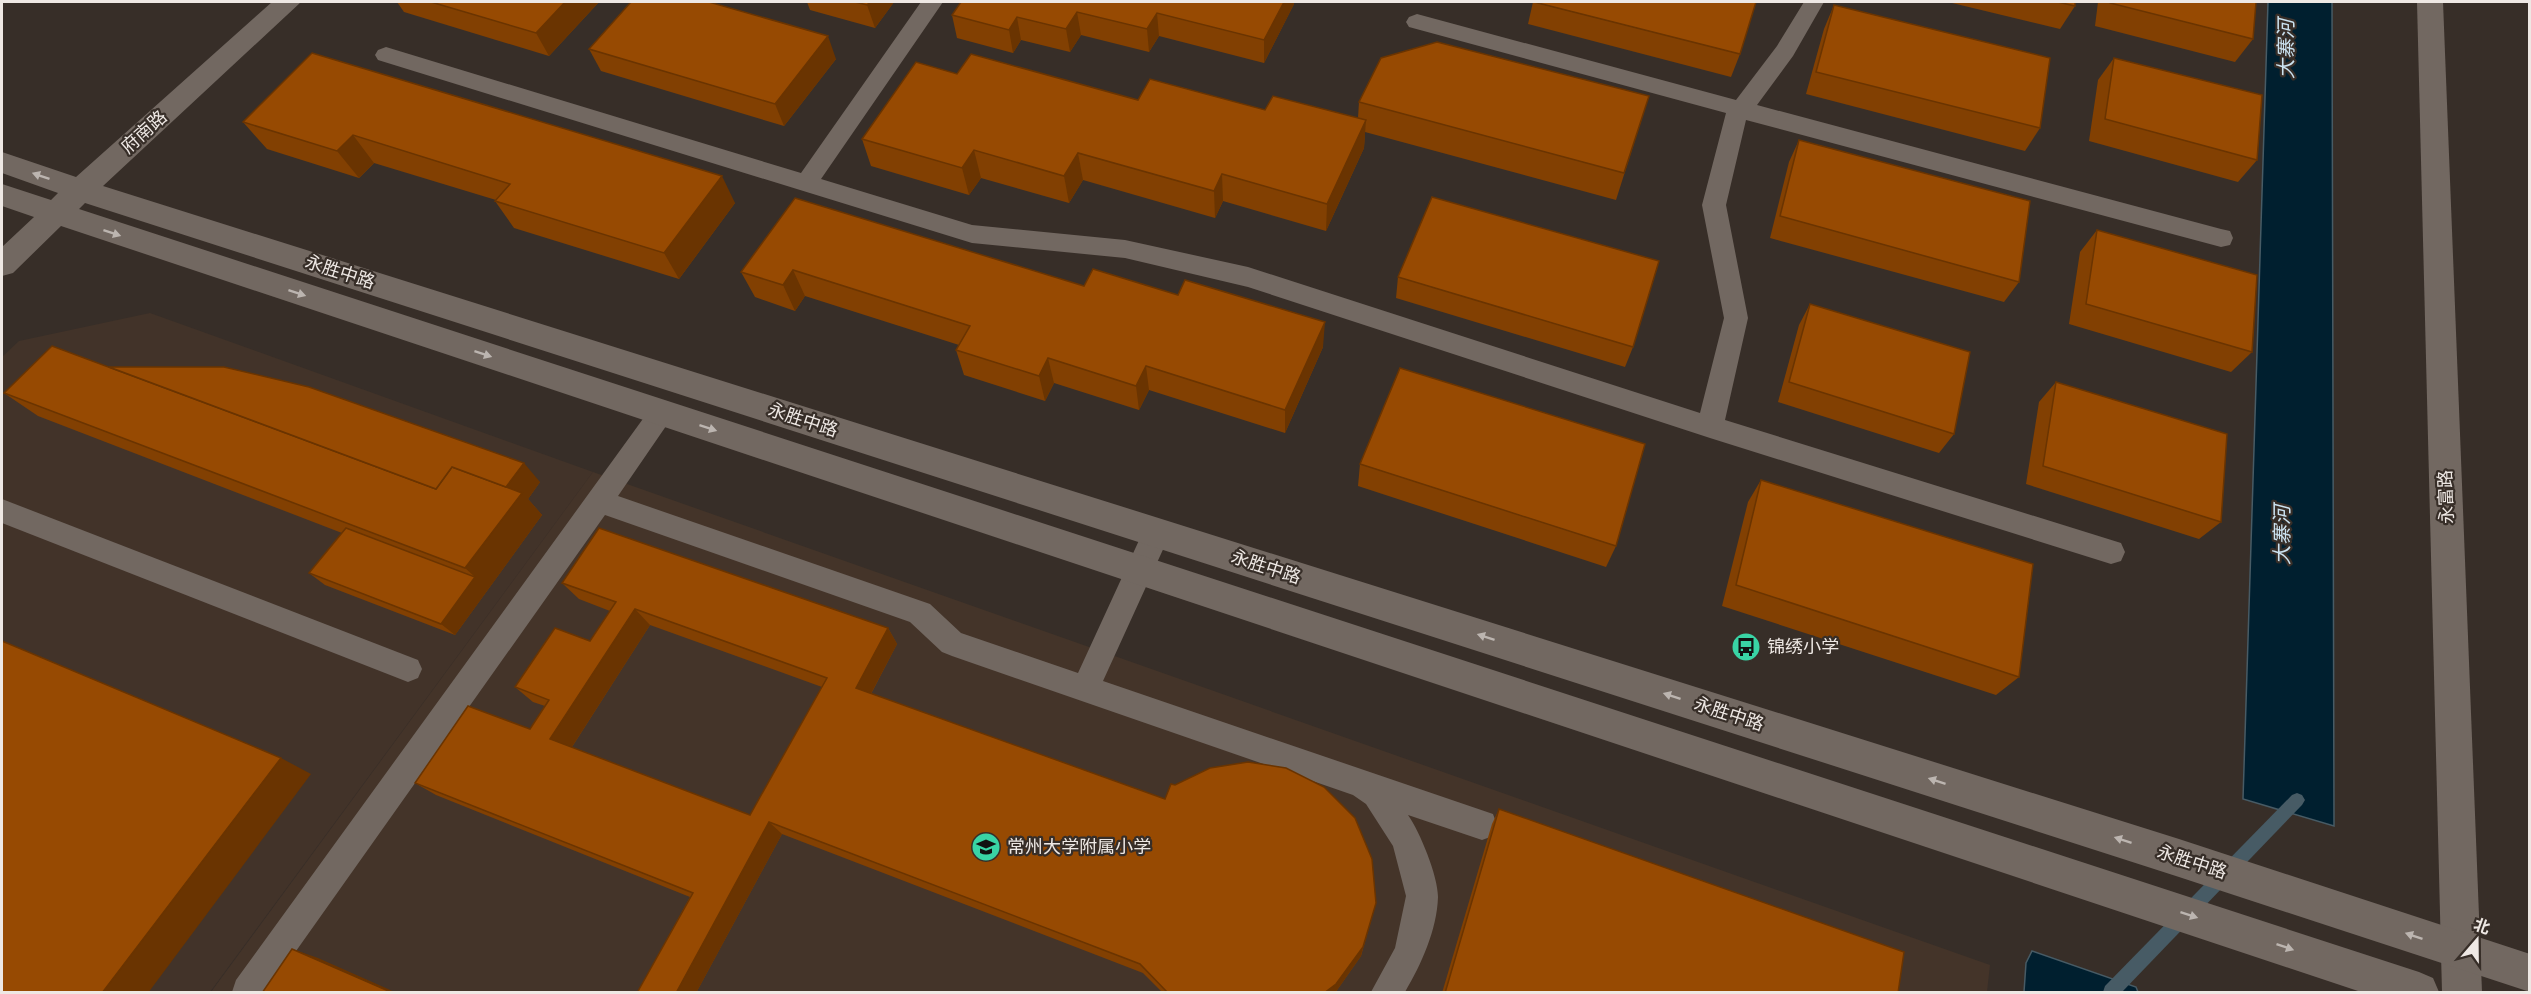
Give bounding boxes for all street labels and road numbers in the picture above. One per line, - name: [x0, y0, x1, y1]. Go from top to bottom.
- street label: 府南路: [116, 105, 171, 157]
- street label: 永胜中路: [303, 249, 378, 293]
- street label: 永胜中路: [766, 397, 841, 441]
- street label: 永富路: [2433, 470, 2457, 524]
- street label: 永胜中路: [1229, 544, 1304, 588]
- street label: 永胜中路: [1692, 691, 1767, 735]
- street label: 永胜中路: [2155, 839, 2230, 883]

